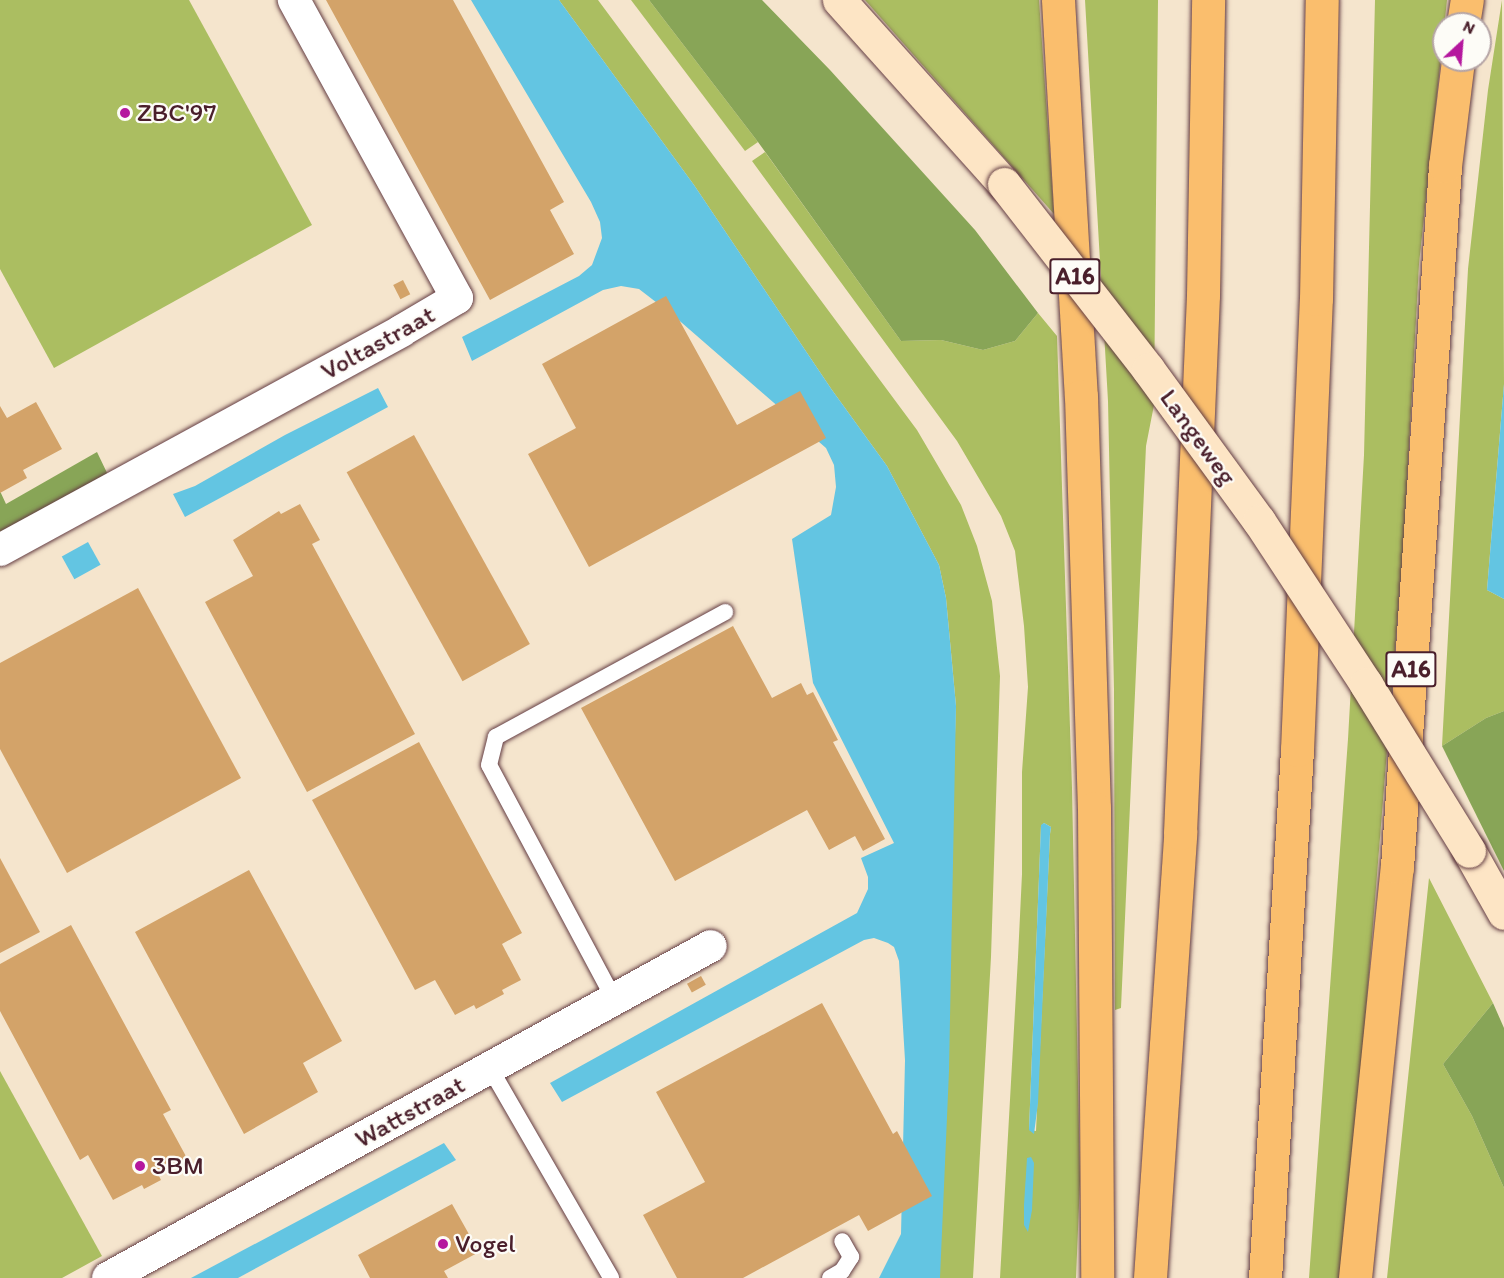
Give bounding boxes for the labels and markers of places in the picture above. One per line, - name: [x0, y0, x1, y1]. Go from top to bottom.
- place label: ZBC'97: [137, 97, 216, 129]
- marker: ZBC'97: [118, 106, 132, 120]
- place label: 3BM: [152, 1150, 204, 1182]
- marker: 3BM: [133, 1159, 147, 1173]
- place label: Vogel: [455, 1228, 516, 1260]
- marker: Vogel: [436, 1237, 450, 1251]

